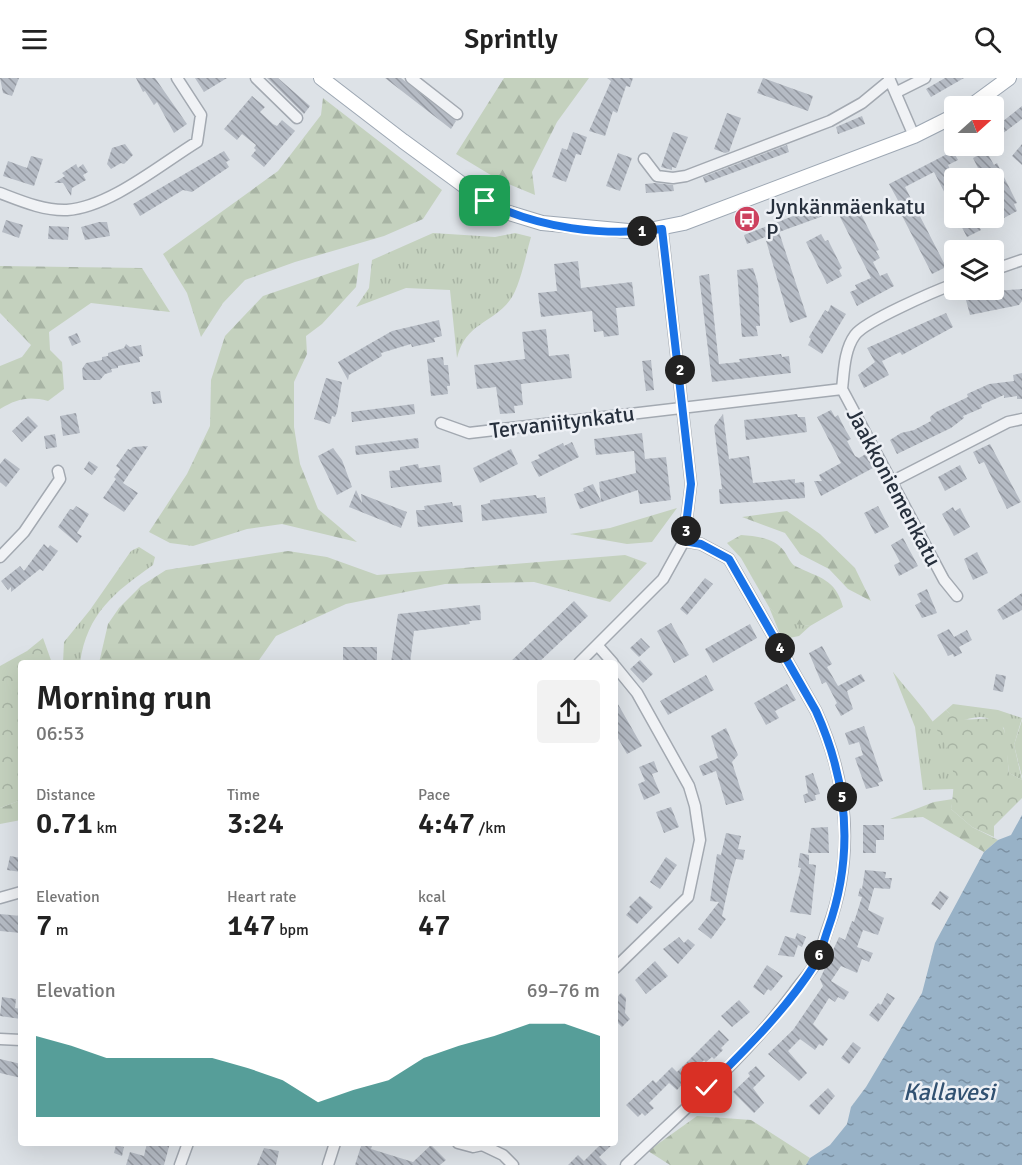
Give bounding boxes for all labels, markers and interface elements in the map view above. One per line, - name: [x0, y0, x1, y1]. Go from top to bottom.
- icon: menu: [18, 23, 51, 56]
- text: Sprintly: [464, 23, 558, 56]
- icon: search: [971, 23, 1004, 56]
- north arrow: [944, 96, 1004, 156]
- map controls: [944, 96, 1004, 300]
- button: locate: [944, 168, 1004, 228]
- pin: [459, 175, 510, 226]
- icon: arrive: [468, 184, 501, 217]
- place label: Jynkänmäenkatu P: [766, 193, 926, 245]
- bus stop icon: Jynkänmäenkatu P: [732, 204, 762, 234]
- pin: 1: [627, 216, 657, 246]
- text: 1: [638, 221, 646, 241]
- button: layers: [944, 240, 1004, 300]
- pin: 2: [665, 355, 695, 385]
- text: 2: [676, 360, 684, 380]
- street label: Tervaniitynkatu: [488, 400, 636, 444]
- street label: Jaakkoniemenkatu: [841, 403, 947, 571]
- pin: 3: [671, 516, 701, 546]
- text: 3: [682, 521, 690, 541]
- pin: 4: [765, 633, 795, 663]
- text: 4: [776, 638, 784, 658]
- text: Morning run: [36, 678, 212, 719]
- button: share: [537, 680, 600, 743]
- text: 06:53: [36, 721, 85, 746]
- pin: 5: [827, 782, 857, 812]
- text: Distance: [36, 785, 96, 805]
- text: Time: [227, 785, 260, 805]
- text: Pace: [418, 785, 450, 805]
- text: 5: [838, 787, 846, 807]
- text: 0.71: [36, 805, 93, 842]
- text: 3:24: [227, 805, 284, 842]
- text: 4:47: [418, 805, 475, 842]
- text: km: [93, 818, 117, 838]
- text: /km: [475, 818, 506, 838]
- text: Elevation: [36, 887, 100, 907]
- text: Heart rate: [227, 887, 296, 907]
- text: kcal: [418, 887, 446, 907]
- text: 7: [36, 907, 52, 944]
- text: 147: [227, 907, 276, 944]
- text: 47: [418, 907, 450, 944]
- text: m: [52, 920, 68, 940]
- text: bpm: [276, 920, 309, 940]
- pin: 6: [804, 940, 834, 970]
- text: 6: [815, 945, 823, 965]
- text: Elevation: [36, 978, 116, 1003]
- text: 69–76 m: [527, 978, 600, 1003]
- pin: [681, 1062, 732, 1113]
- icon: check: [690, 1071, 723, 1104]
- water label: Kallavesi: [903, 1077, 997, 1107]

